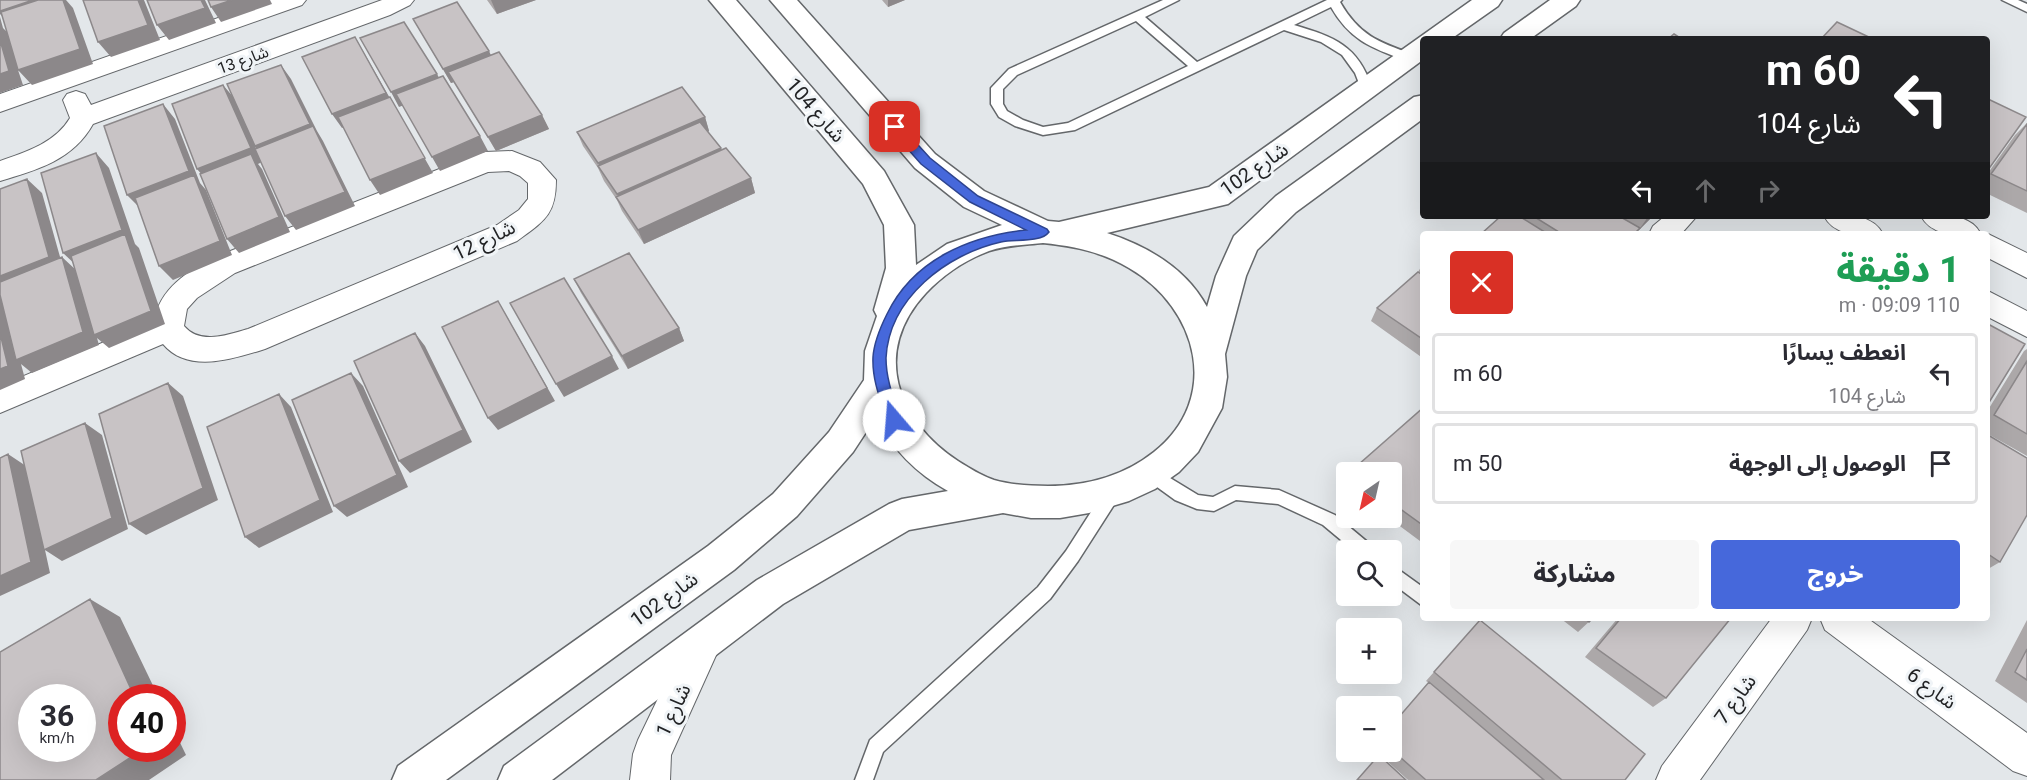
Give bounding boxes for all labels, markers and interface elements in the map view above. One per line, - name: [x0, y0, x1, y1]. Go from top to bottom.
- street label: شارع 13: [215, 42, 272, 81]
- text: 60 m: [1766, 46, 1861, 95]
- icon: left: [1882, 60, 1960, 138]
- street label: شارع 104: [779, 73, 851, 149]
- pin: [869, 101, 920, 152]
- text: شارع 104: [1756, 108, 1861, 140]
- icon: arrive: [878, 110, 911, 143]
- street label: شارع 102: [1215, 137, 1294, 204]
- icon: left: [1626, 174, 1659, 207]
- icon: ahead: [1689, 174, 1722, 207]
- icon: right: [1752, 174, 1785, 207]
- street label: شارع 12: [449, 215, 520, 268]
- text: 1 دقيقة: [1836, 249, 1960, 291]
- button: close: [1450, 251, 1513, 314]
- text: 110 m · 09:09: [1839, 293, 1960, 317]
- text: انعطف يسارًا: [1782, 340, 1906, 365]
- icon: left: [1924, 357, 1957, 390]
- text: 60 m: [1453, 361, 1503, 386]
- text: شارع 104: [1828, 384, 1906, 408]
- position arrow: [862, 388, 926, 452]
- icon: arrive: [1924, 447, 1957, 480]
- text: 50 m: [1453, 451, 1503, 476]
- text: الوصول إلى الوجهة: [1729, 451, 1906, 476]
- north arrow: [1336, 462, 1402, 528]
- map controls: [1336, 462, 1402, 762]
- button: search: [1336, 540, 1402, 606]
- button: مشاركة: [1450, 540, 1699, 609]
- button: خروج: [1711, 540, 1960, 609]
- street label: شارع 102: [626, 566, 704, 634]
- button: +: [1336, 618, 1402, 684]
- street label: شارع 6: [1901, 662, 1961, 716]
- street label: شارع 7: [1709, 670, 1763, 730]
- street label: شارع 1: [650, 680, 698, 741]
- speed limit sign: 40: [108, 684, 186, 762]
- button: −: [1336, 696, 1402, 762]
- text: 36: [40, 698, 74, 733]
- text: km/h: [39, 729, 75, 747]

